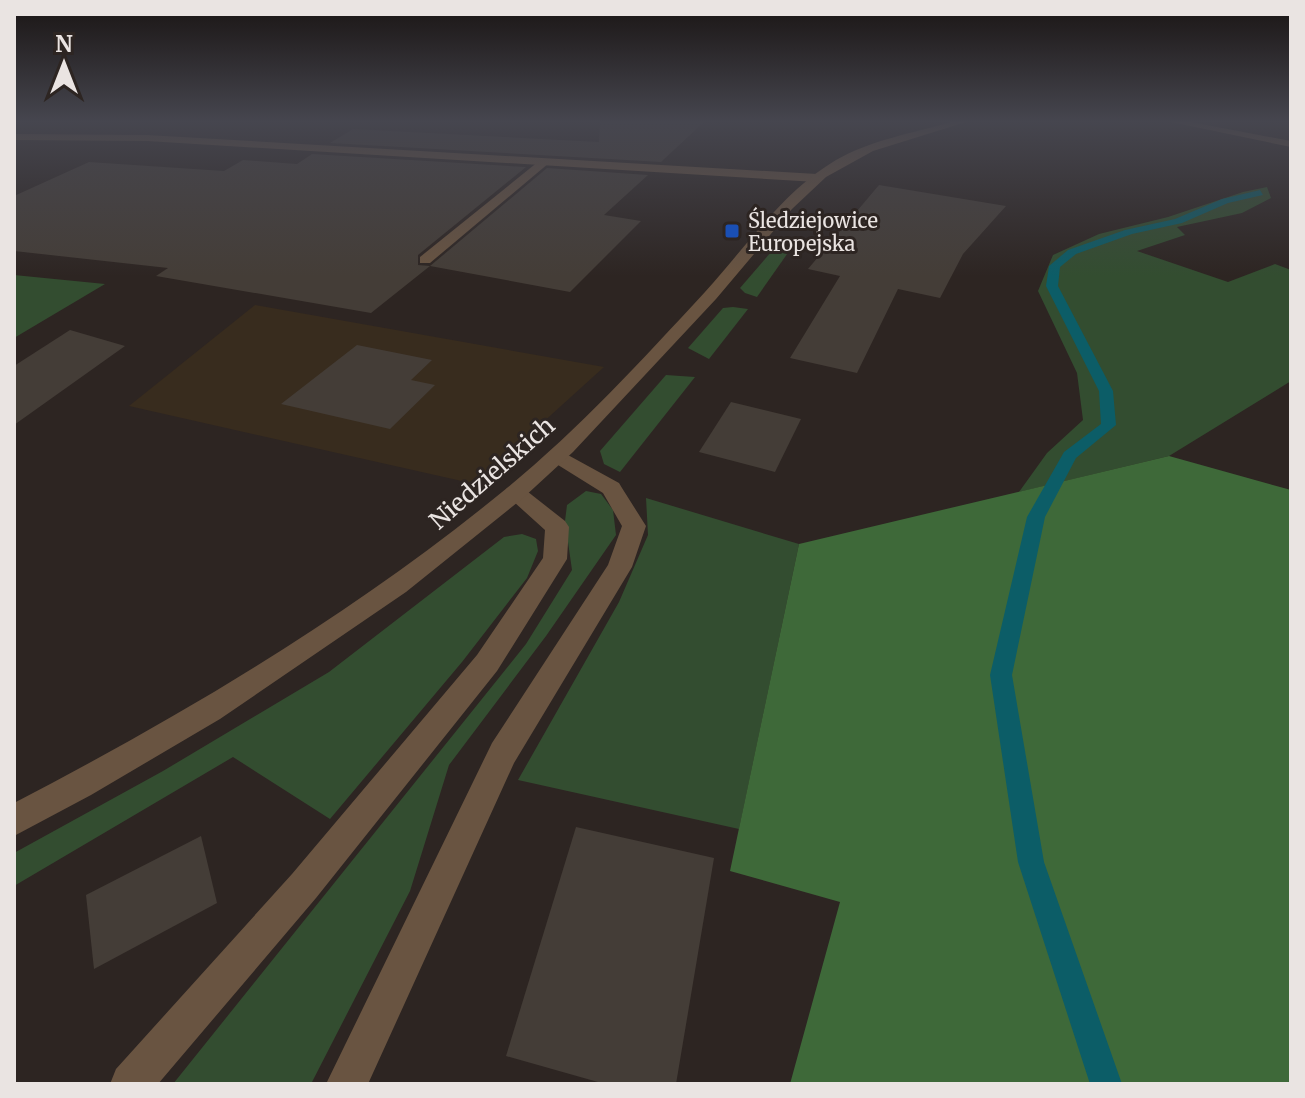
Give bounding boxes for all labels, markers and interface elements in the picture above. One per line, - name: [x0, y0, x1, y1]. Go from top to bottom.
- north arrow: [24, 24, 104, 104]
- text: N: [55, 30, 73, 58]
- place label: Śledziejowice Europejska: [748, 207, 878, 256]
- marker: Śledziejowice Europejska: [723, 222, 741, 240]
- street label: Niedzielskich: [423, 410, 561, 536]

